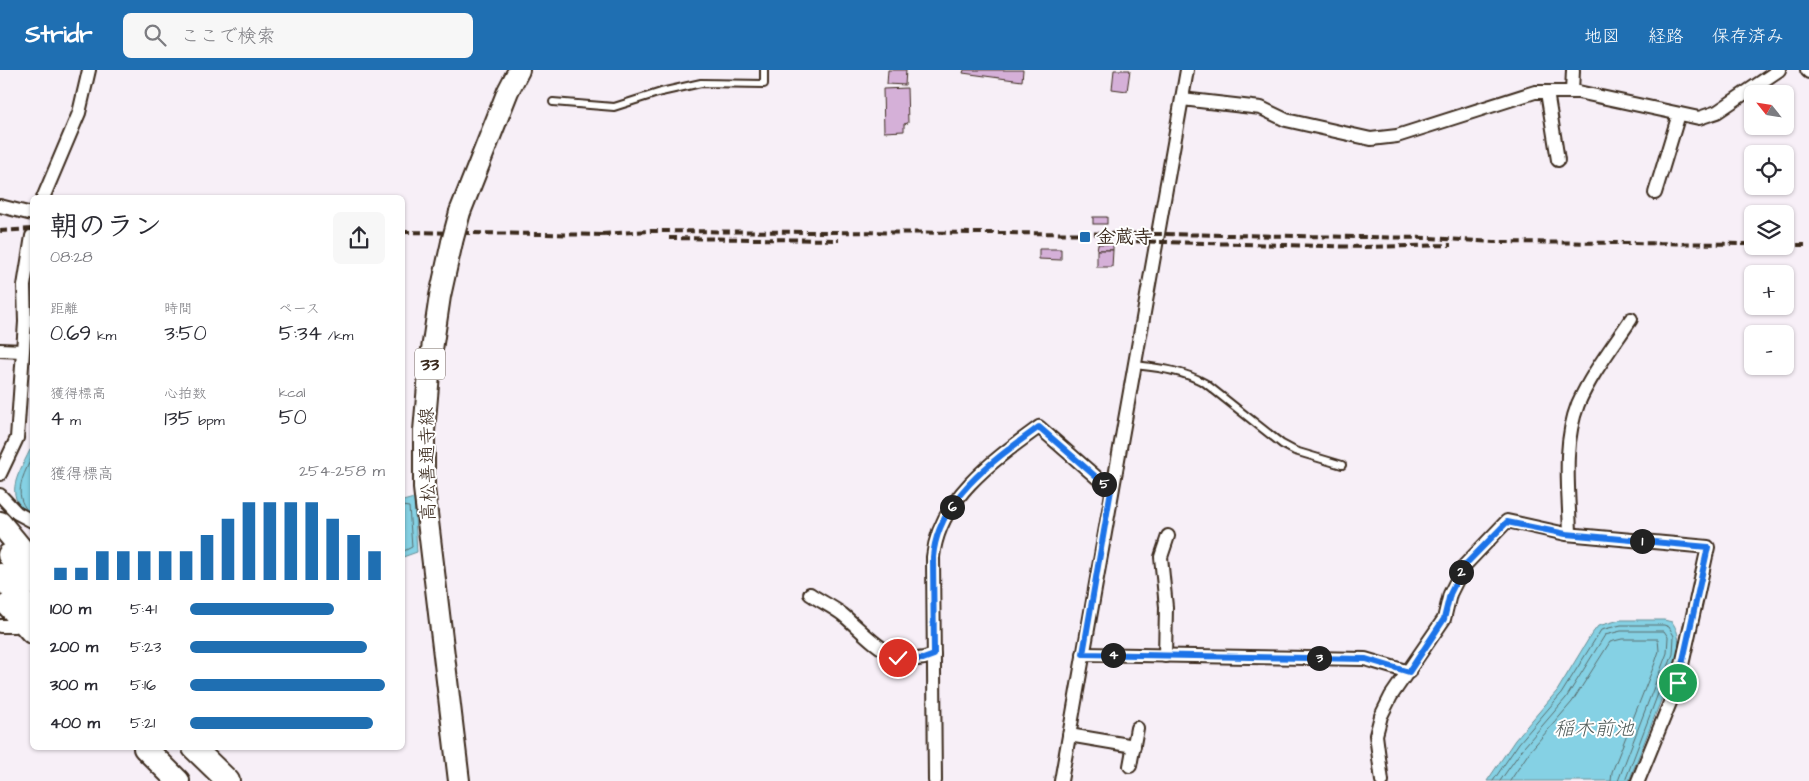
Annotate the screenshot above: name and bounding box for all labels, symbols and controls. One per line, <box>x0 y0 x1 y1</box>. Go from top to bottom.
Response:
search box <box>123 13 473 58</box>
text: Stridr <box>25 18 93 52</box>
icon: search <box>141 21 169 49</box>
text: ここで検索 <box>181 23 276 50</box>
text: 地図 <box>1584 24 1620 49</box>
text: 経路 <box>1648 24 1684 49</box>
text: 保存済み <box>1712 24 1784 49</box>
north arrow <box>1744 85 1794 135</box>
map controls <box>1744 85 1794 375</box>
button: locate <box>1744 145 1794 195</box>
button: layers <box>1744 205 1794 255</box>
text: 朝のラン <box>50 207 162 246</box>
button: share <box>333 212 385 264</box>
place label: 金蔵寺 <box>1096 224 1153 251</box>
marker: 金蔵寺 <box>1078 230 1092 244</box>
text: 08:28 <box>50 246 93 268</box>
button: + <box>1744 265 1794 315</box>
text: 距離 <box>50 299 78 319</box>
text: 時間 <box>164 299 192 319</box>
text: ペース <box>279 299 320 319</box>
text: 0.69 <box>50 319 91 348</box>
text: 3:50 <box>164 319 207 348</box>
text: 5:34 <box>279 319 322 348</box>
button: − <box>1744 325 1794 375</box>
text: km <box>91 326 116 346</box>
text: /km <box>322 326 354 346</box>
road number: 33 <box>415 348 445 380</box>
text: kcal <box>279 383 305 403</box>
text: 獲得標高 <box>50 384 106 404</box>
text: 心拍数 <box>164 384 206 404</box>
text: 50 <box>279 403 307 432</box>
text: 4 <box>50 404 64 433</box>
text: 135 <box>164 404 193 433</box>
street label: 高松善通寺線 <box>414 407 442 521</box>
text: m <box>64 411 81 431</box>
text: bpm <box>193 411 225 431</box>
text: 254–258 m <box>299 460 385 482</box>
text: 獲得標高 <box>50 463 114 485</box>
pin: 5 <box>1092 472 1116 496</box>
text: 5 <box>1100 474 1109 494</box>
pin: 6 <box>940 494 964 520</box>
text: 6 <box>948 497 957 517</box>
pin: 1 <box>1630 528 1654 554</box>
text: 1 <box>1642 531 1643 551</box>
pin: 2 <box>1448 560 1474 584</box>
text: 2 <box>1457 562 1466 582</box>
text: 100 m <box>50 598 91 620</box>
text: 5:41 <box>130 598 157 620</box>
text: 200 m <box>50 636 98 658</box>
text: 5:23 <box>130 636 161 658</box>
pin <box>877 637 919 679</box>
pin: 4 <box>1100 642 1126 668</box>
icon: check <box>884 644 912 672</box>
text: 4 <box>1109 645 1118 665</box>
pin: 3 <box>1306 646 1332 670</box>
text: 3 <box>1316 648 1323 668</box>
pin <box>1657 662 1699 704</box>
icon: arrive <box>1664 669 1692 697</box>
text: 300 m <box>50 674 97 696</box>
text: 5:16 <box>130 674 156 696</box>
text: 400 m <box>50 712 100 734</box>
text: 5:21 <box>130 712 155 734</box>
water label: 稲木前池 <box>1554 715 1635 743</box>

